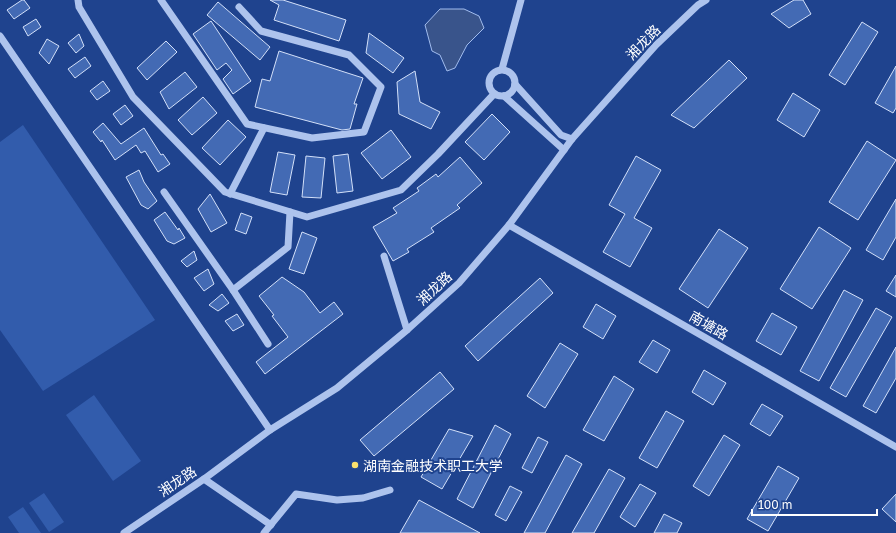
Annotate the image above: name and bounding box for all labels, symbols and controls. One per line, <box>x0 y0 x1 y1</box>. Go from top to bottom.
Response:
street label: 湘龙路 <box>622 21 664 63</box>
street label: 湘龙路 <box>413 267 455 309</box>
street label: 南塘路 <box>687 307 731 343</box>
place label: 湖南金融技术职工大学 <box>363 457 503 474</box>
marker: 湖南金融技术职工大学 <box>350 460 360 470</box>
street label: 湘龙路 <box>155 462 199 500</box>
scale bar <box>752 491 877 517</box>
text: 100 m <box>758 497 792 512</box>

